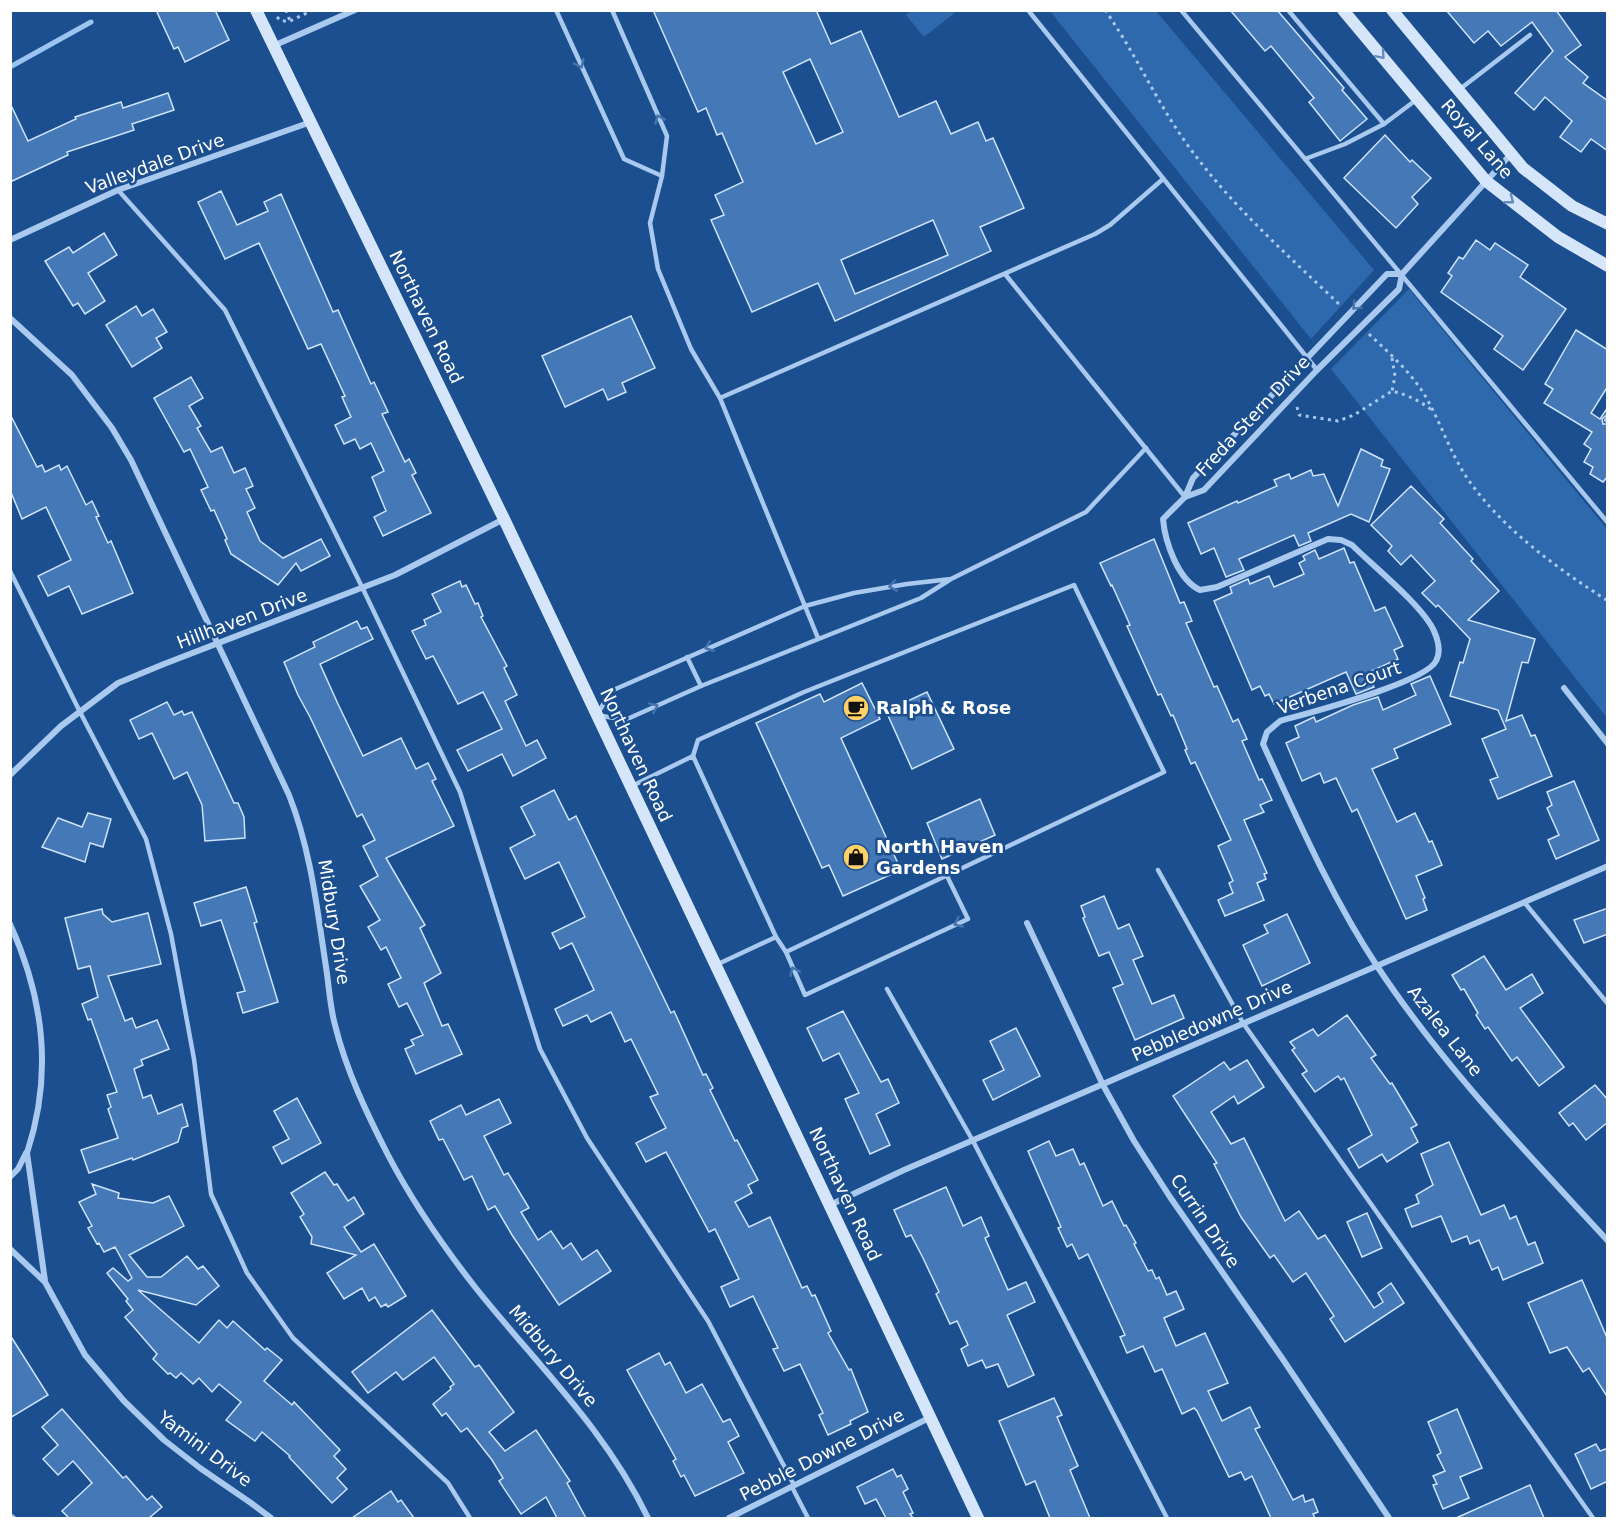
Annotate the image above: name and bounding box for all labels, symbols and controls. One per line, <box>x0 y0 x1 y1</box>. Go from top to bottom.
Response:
one-way arrow <box>1373 48 1384 59</box>
one-way arrow <box>573 57 585 68</box>
street label: Royal Lane <box>1437 95 1518 183</box>
one-way arrow <box>654 115 666 126</box>
street label: Valleydale Drive <box>83 129 227 198</box>
one-way arrow <box>1503 193 1514 204</box>
street label: Northaven Road <box>385 247 468 387</box>
one-way arrow <box>1352 299 1363 309</box>
street label: Freda Stern Drive <box>1191 351 1314 480</box>
one-way arrow <box>889 579 899 592</box>
street label: Hillhaven Drive <box>174 584 310 653</box>
one-way arrow <box>704 640 715 652</box>
street label: Verbena Court <box>1274 657 1403 719</box>
street label: Northaven Road <box>596 684 677 825</box>
cafe icon: Ralph & Rose <box>841 693 871 723</box>
place label: Ralph & Rose <box>876 697 1011 718</box>
one-way arrow <box>648 702 659 714</box>
place label: North Haven Gardens <box>876 836 1004 878</box>
shop icon: North Haven Gardens <box>841 842 871 872</box>
street label: Midbury Drive <box>314 858 355 986</box>
one-way arrow <box>953 916 964 928</box>
one-way arrow <box>790 966 802 977</box>
street label: Pebbledowne Drive <box>1128 976 1295 1065</box>
street label: Azalea Lane <box>1404 981 1487 1080</box>
street label: Northaven Road <box>805 1123 886 1264</box>
street label: Currin Drive <box>1166 1170 1244 1272</box>
street label: Midbury Drive <box>505 1300 602 1411</box>
street label: Pebble Downe Drive <box>736 1404 908 1505</box>
street label: Yamini Drive <box>153 1406 256 1491</box>

